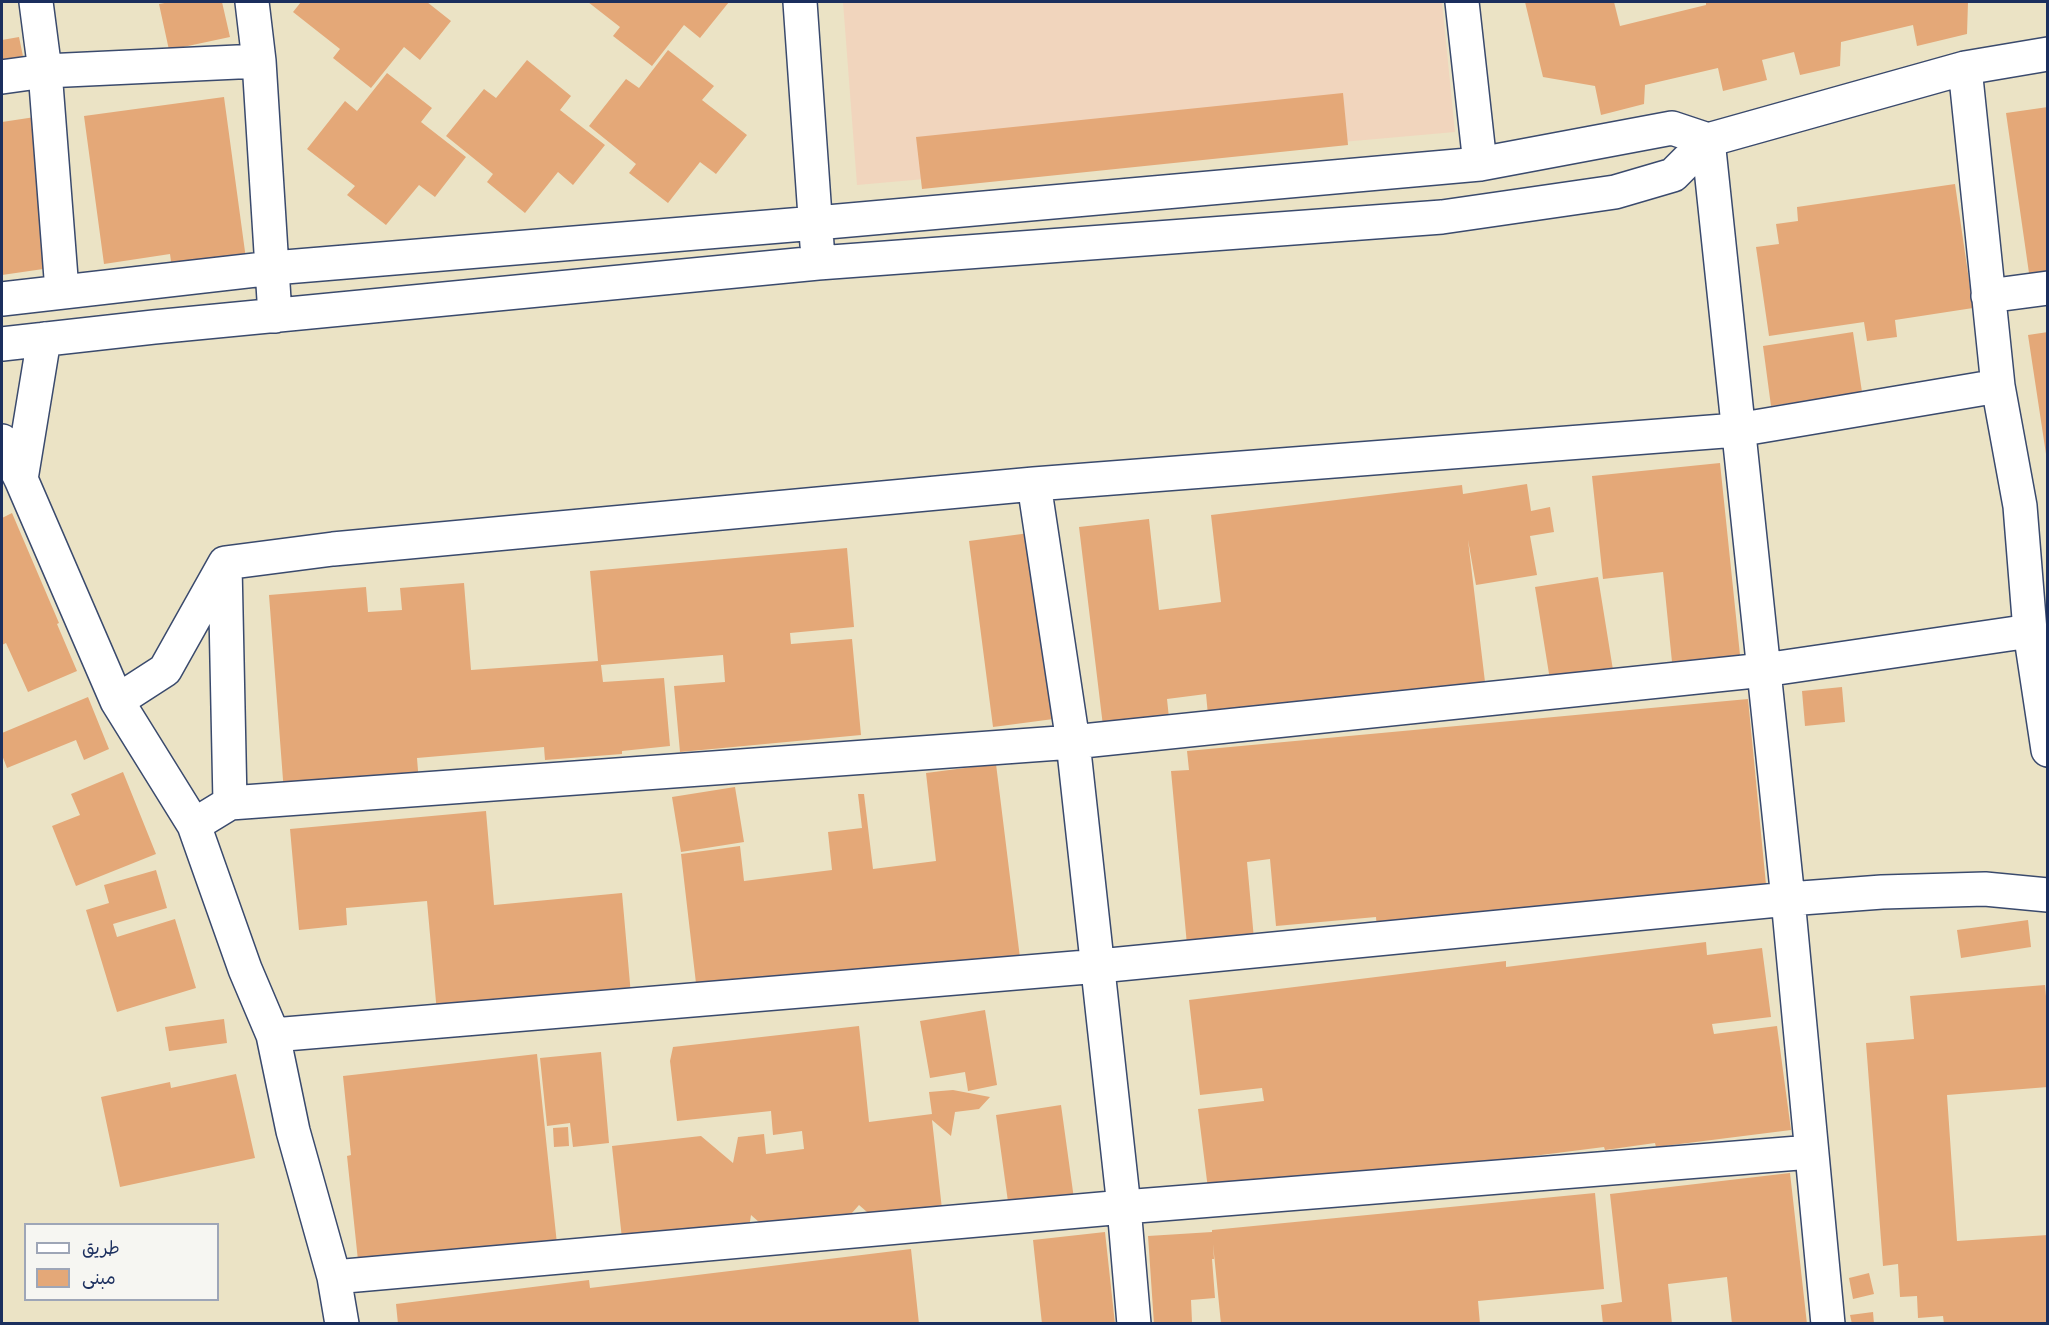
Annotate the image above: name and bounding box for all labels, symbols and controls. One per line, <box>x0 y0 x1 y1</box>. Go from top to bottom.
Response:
legend <box>24 1223 219 1301</box>
text: طريق <box>82 1232 120 1264</box>
text: مبنى <box>82 1262 116 1294</box>

